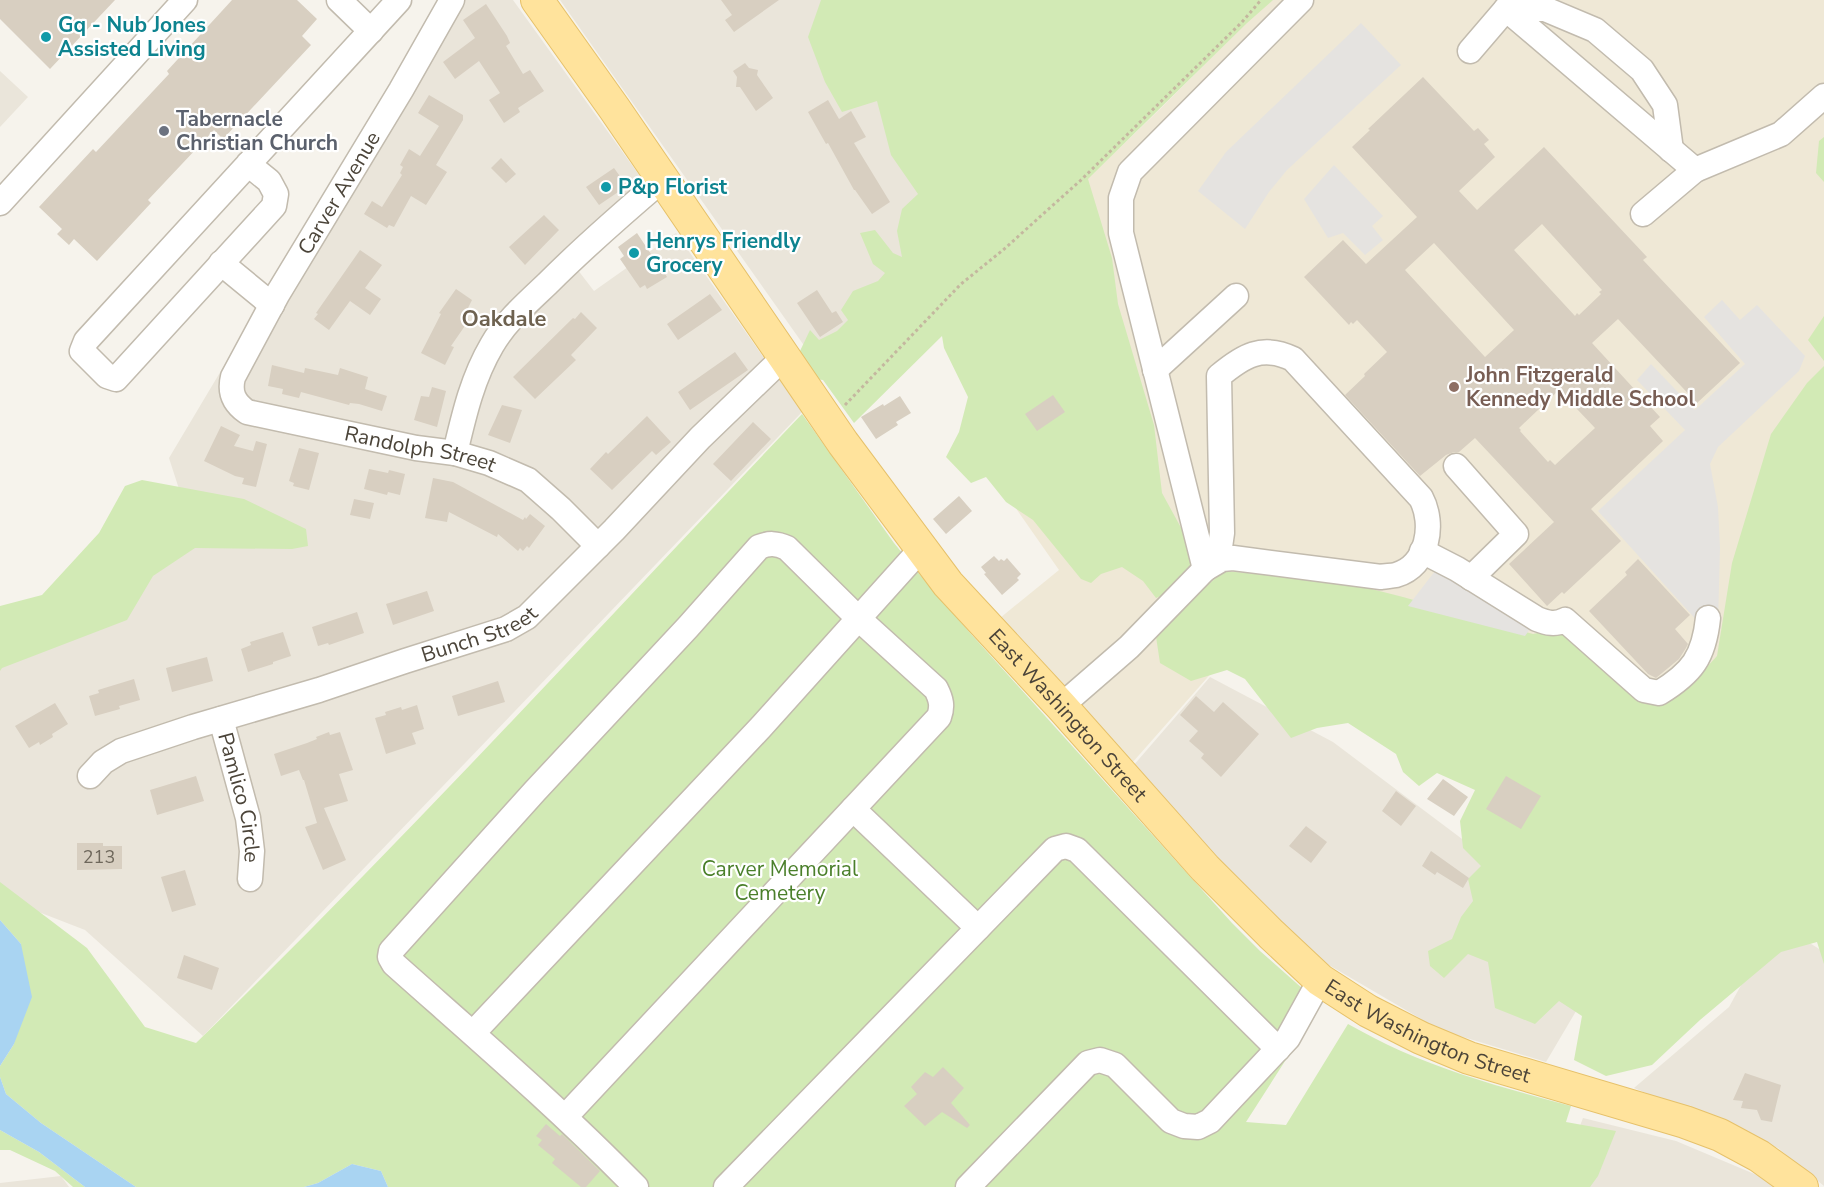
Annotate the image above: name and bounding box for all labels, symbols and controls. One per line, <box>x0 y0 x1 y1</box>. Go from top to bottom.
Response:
place label: Gq - Nub Jones Assisted Living <box>58 11 206 63</box>
marker: Gq - Nub Jones Assisted Living <box>39 30 53 44</box>
place label: Tabernacle Christian Church <box>176 105 338 157</box>
marker: Tabernacle Christian Church <box>157 124 171 138</box>
street label: Carver Avenue <box>291 126 387 260</box>
place label: P&p Florist <box>618 173 728 201</box>
marker: P&p Florist <box>599 180 613 194</box>
place label: Henrys Friendly Grocery <box>646 227 801 279</box>
marker: Henrys Friendly Grocery <box>627 246 641 260</box>
district label: Oakdale <box>462 304 547 334</box>
place label: John Fitzgerald Kennedy Middle School <box>1465 361 1695 413</box>
marker: John Fitzgerald Kennedy Middle School <box>1447 380 1461 394</box>
street label: Randolph Street <box>342 419 501 479</box>
street label: Bunch Street <box>418 600 544 669</box>
street label: East Washington Street <box>982 623 1154 808</box>
street label: Pamlico Circle <box>211 729 266 864</box>
house number: 213 <box>83 845 115 869</box>
park label: Carver Memorial Cemetery <box>702 855 859 907</box>
street label: East Washington Street <box>1319 973 1534 1090</box>

